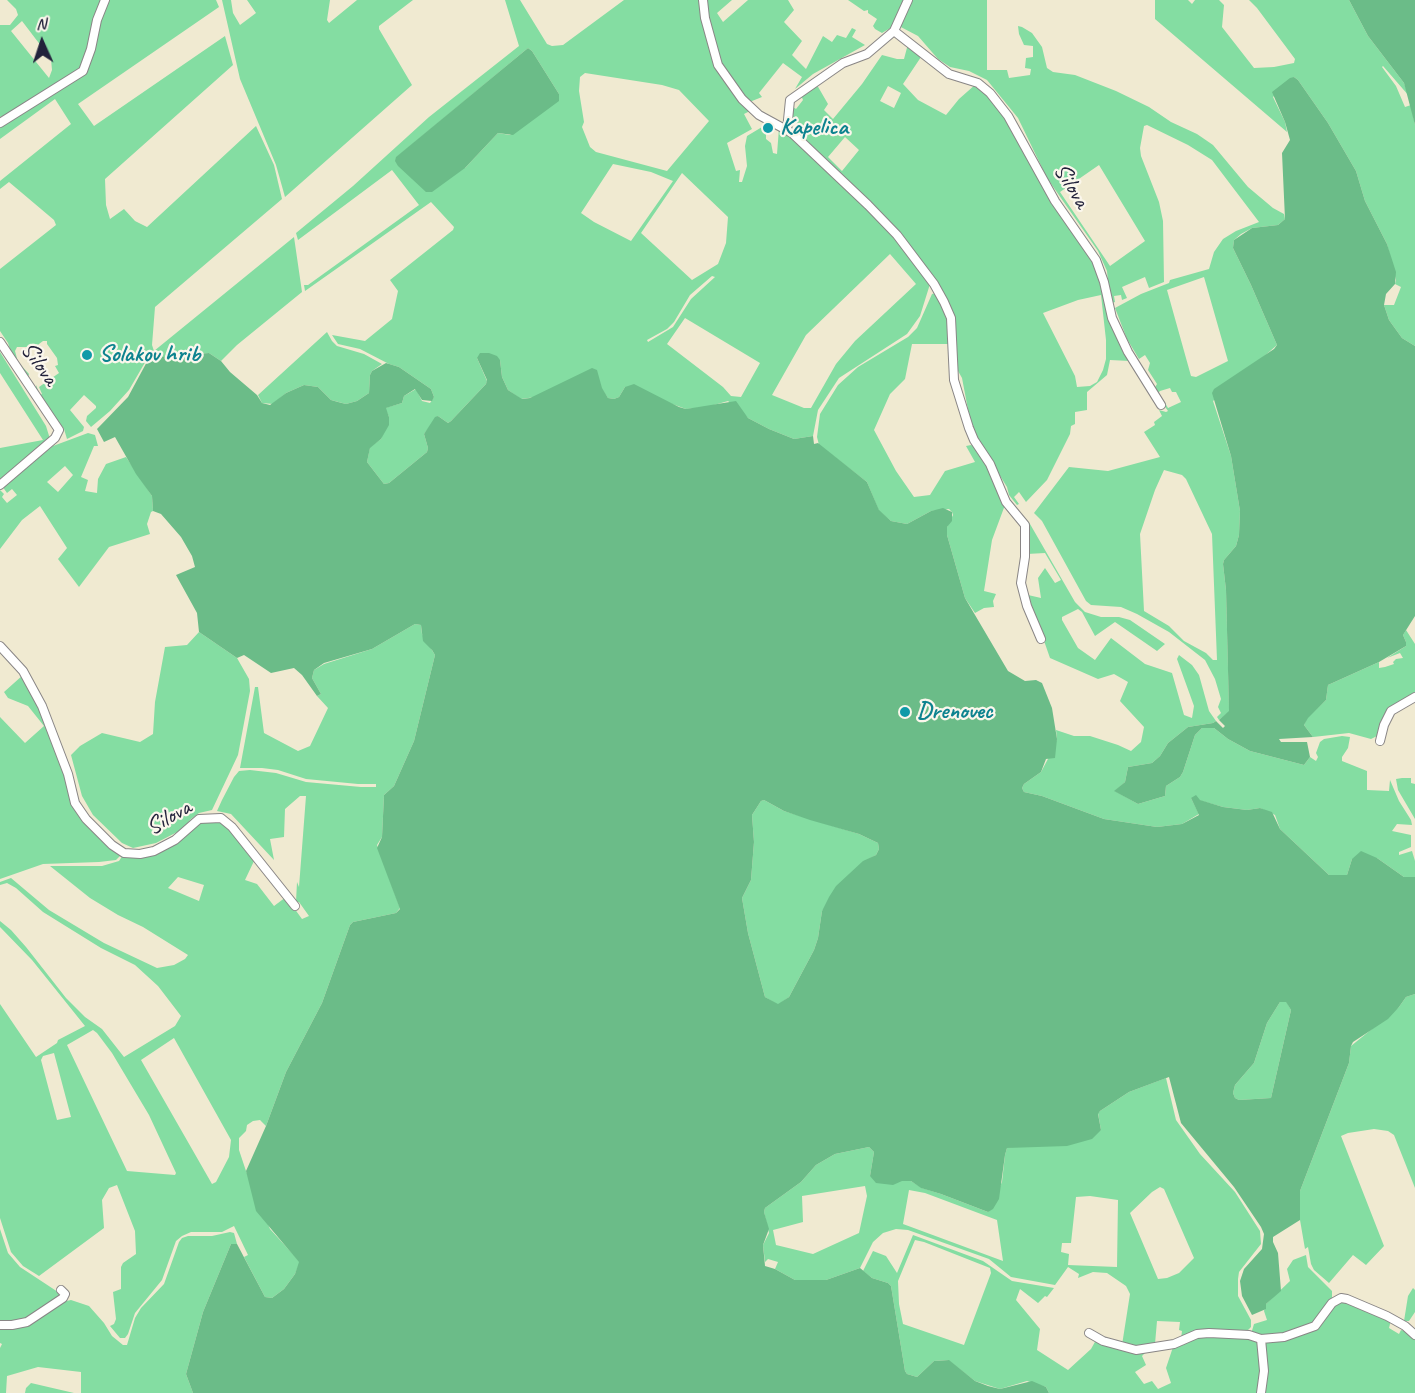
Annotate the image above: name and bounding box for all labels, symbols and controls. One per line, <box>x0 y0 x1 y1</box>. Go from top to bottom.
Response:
north arrow <box>12 12 72 72</box>
text: N <box>36 14 47 34</box>
place label: Kapelica <box>780 114 848 142</box>
marker: Kapelica <box>761 121 775 135</box>
street label: Silova <box>1047 158 1095 214</box>
street label: Silova <box>14 337 64 391</box>
place label: Solakov hrib <box>99 341 200 369</box>
marker: Solakov hrib <box>80 348 94 362</box>
place label: Drenovec <box>917 698 992 726</box>
marker: Drenovec <box>898 705 912 719</box>
street label: Silova <box>141 794 197 842</box>

